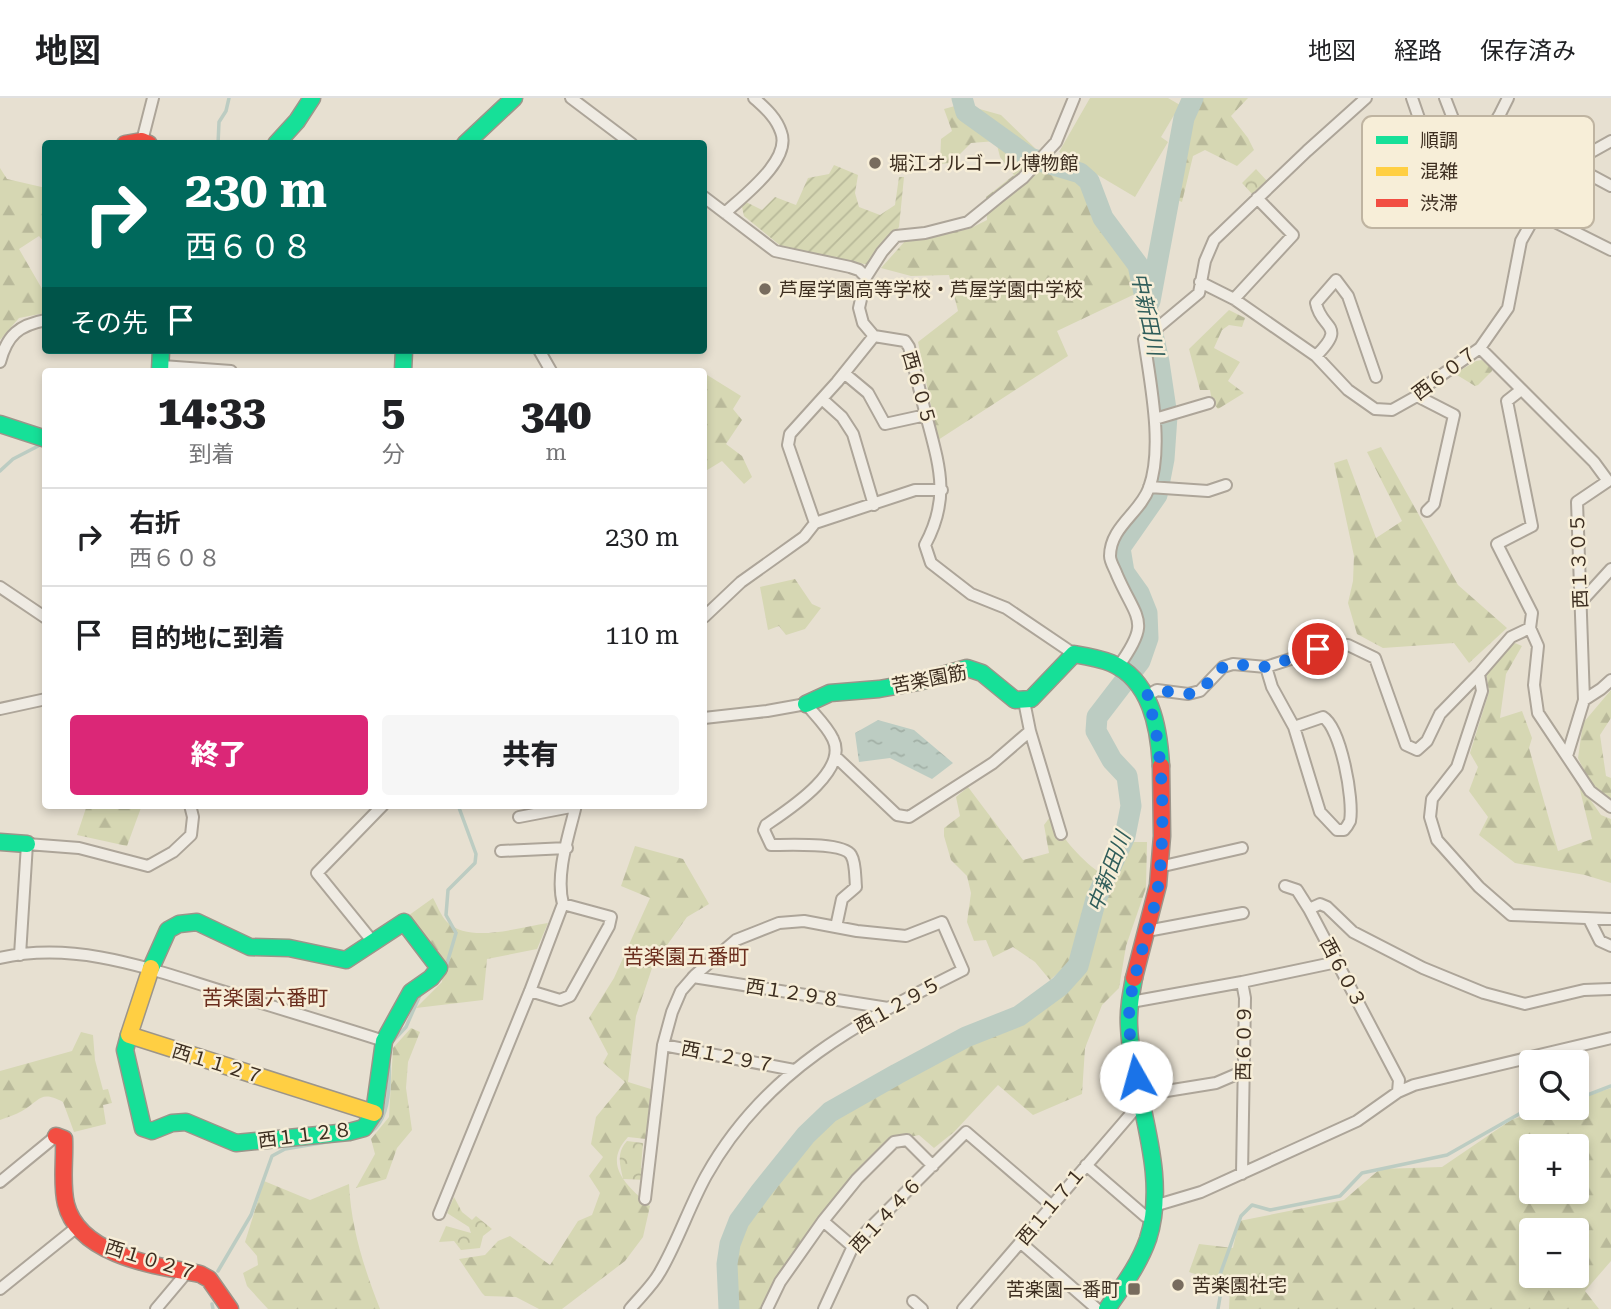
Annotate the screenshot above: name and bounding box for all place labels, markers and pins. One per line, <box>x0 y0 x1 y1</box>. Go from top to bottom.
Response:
place label: 堀江オルゴール博物館 <box>889 152 1079 175</box>
marker: 堀江オルゴール博物館 <box>867 155 883 171</box>
place label: 芦屋学園高等学校・芦屋学園中学校 <box>779 278 1083 301</box>
marker: 芦屋学園高等学校・芦屋学園中学校 <box>757 281 773 297</box>
pin <box>1288 619 1348 679</box>
place label: 苦楽園社宅 <box>1192 1274 1287 1297</box>
marker: 苦楽園社宅 <box>1170 1277 1186 1293</box>
place label: 苦楽園一番町 <box>1006 1278 1120 1301</box>
marker: 苦楽園一番町 <box>1126 1281 1142 1297</box>

